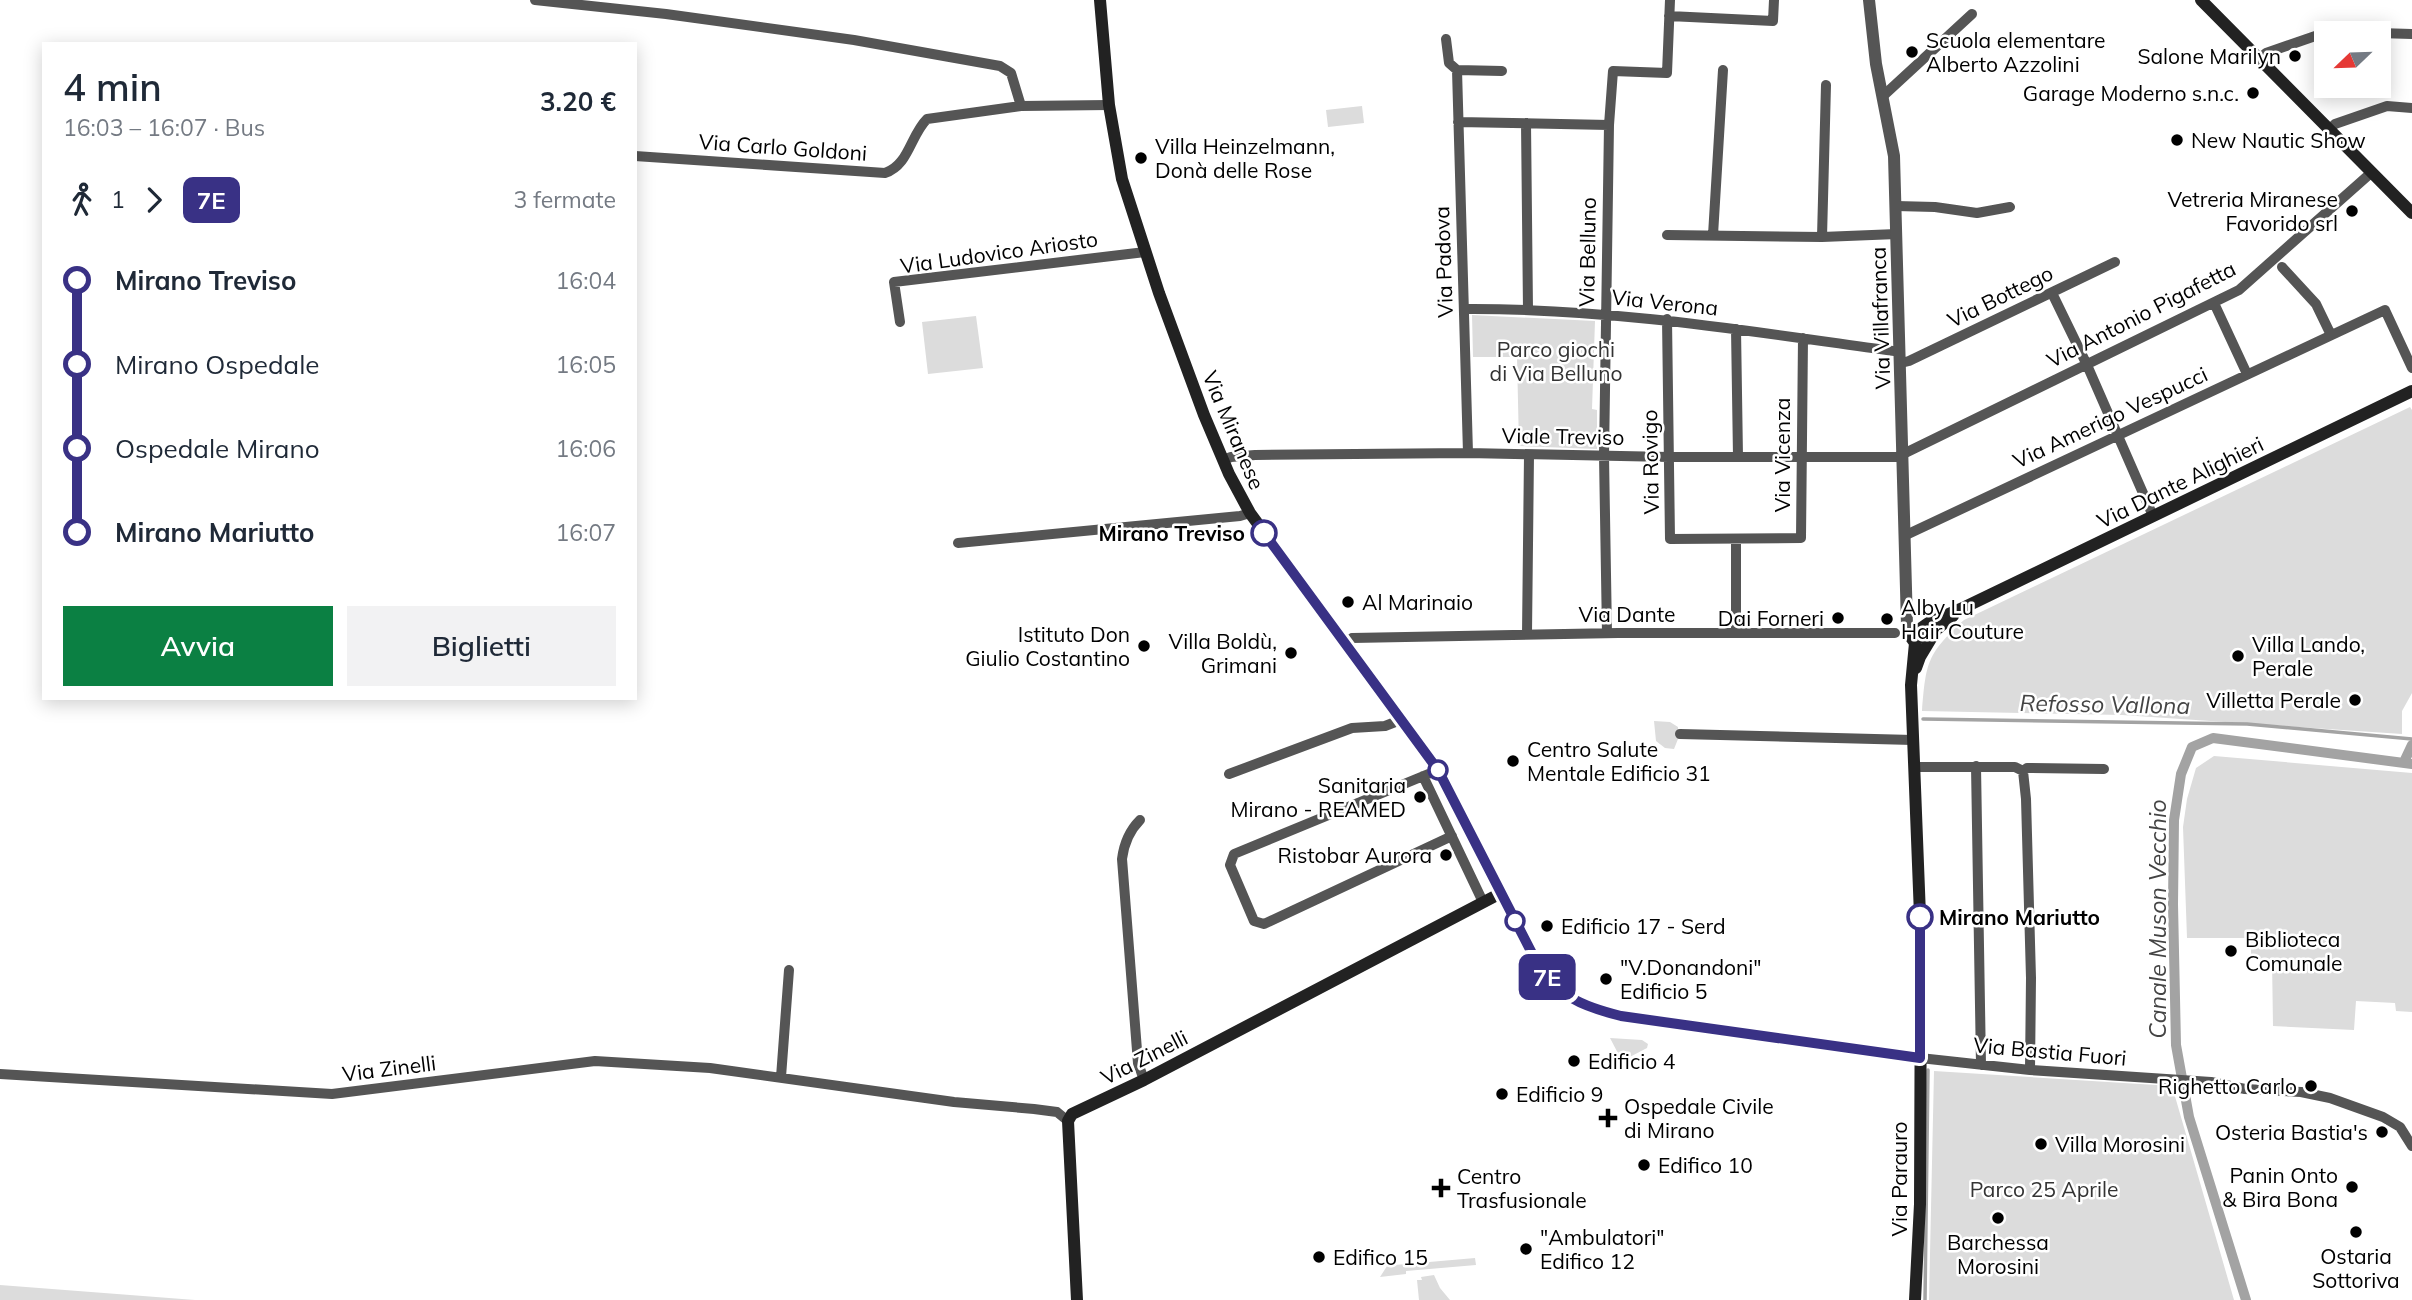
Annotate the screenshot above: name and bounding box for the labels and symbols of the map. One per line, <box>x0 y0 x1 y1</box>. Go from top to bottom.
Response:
north arrow <box>2314 21 2390 98</box>
place label: Scuola elementare Alberto Azzolini <box>1926 27 2106 77</box>
place label: Salone Marilyn <box>2137 43 2281 69</box>
marker: Scuola elementare Alberto Azzolini <box>1904 44 1920 60</box>
marker: Salone Marilyn <box>2287 48 2303 64</box>
place label: Garage Moderno s.n.c. <box>2023 80 2239 106</box>
marker: Garage Moderno s.n.c. <box>2245 85 2261 101</box>
place label: New Nautic Show <box>2191 127 2366 153</box>
street label: Via Carlo Goldoni <box>698 128 868 166</box>
marker: New Nautic Show <box>2169 132 2185 148</box>
place label: Villa Heinzelmann, Donà delle Rose <box>1155 133 1335 183</box>
marker: Villa Heinzelmann, Donà delle Rose <box>1133 150 1149 166</box>
place label: Vetreria Miranese Favorido srl <box>2167 186 2338 236</box>
street label: Via Belluno <box>1573 197 1601 307</box>
marker: Vetreria Miranese Favorido srl <box>2344 203 2360 219</box>
street label: Via Padova <box>1428 206 1458 318</box>
street label: Via Ludovico Ariosto <box>899 225 1099 279</box>
street label: Via Villafranca <box>1865 246 1895 390</box>
street label: Via Antonio Pigafetta <box>2042 255 2240 373</box>
street label: Via Bottego <box>1943 259 2057 333</box>
street label: Via Verona <box>1610 283 1720 321</box>
park label: Parco giochi di Via Belluno <box>1490 336 1622 386</box>
street label: Via Amerigo Vespucci <box>2009 361 2211 473</box>
street label: Via Miranese <box>1197 367 1271 493</box>
street label: Via Vicenza <box>1769 398 1795 512</box>
street label: Via Rovigo <box>1636 409 1664 515</box>
street label: Viale Treviso <box>1501 422 1625 450</box>
street label: Via Dante Alighieri <box>2093 430 2267 534</box>
place label: Mirano Treviso <box>1099 520 1245 546</box>
marker: Mirano Treviso <box>1251 520 1277 546</box>
place label: Al Marinaio <box>1362 589 1473 615</box>
marker: Al Marinaio <box>1340 594 1356 610</box>
place label: Alby Lu Hair Couture <box>1901 594 2024 644</box>
street label: Via Dante <box>1579 601 1676 627</box>
place label: Dai Forneri <box>1718 605 1824 631</box>
marker: Dai Forneri <box>1830 610 1846 626</box>
marker: Alby Lu Hair Couture <box>1879 611 1895 627</box>
place label: Istituto Don Giulio Costantino <box>965 621 1130 671</box>
place label: Villa Boldù, Grimani <box>1168 628 1277 678</box>
place label: Villa Lando, Perale <box>2252 631 2365 681</box>
marker: Istituto Don Giulio Costantino <box>1136 638 1152 654</box>
marker: Villa Boldù, Grimani <box>1283 645 1299 661</box>
marker: Villa Lando, Perale <box>2230 648 2246 664</box>
place label: Villetta Perale <box>2206 687 2341 713</box>
water label: Refosso Vallona <box>2019 688 2191 720</box>
marker: Villetta Perale <box>2347 692 2363 708</box>
place label: Centro Salute Mentale Edificio 31 <box>1527 736 1711 786</box>
marker: Centro Salute Mentale Edificio 31 <box>1505 753 1521 769</box>
unlabelled marker <box>1428 760 1448 780</box>
place label: Sanitaria Mirano - REAMED <box>1231 772 1406 822</box>
marker: Sanitaria Mirano - REAMED <box>1412 789 1428 805</box>
water label: Canale Muson Vecchio <box>2143 799 2172 1039</box>
place label: Ristobar Aurora <box>1277 842 1432 868</box>
marker: Ristobar Aurora <box>1438 847 1454 863</box>
marker: Mirano Mariutto <box>1907 904 1933 930</box>
place label: Mirano Mariutto <box>1939 904 2100 930</box>
unlabelled marker <box>1505 911 1525 931</box>
place label: Edificio 17 - Serd <box>1561 913 1726 939</box>
marker: Edificio 17 - Serd <box>1539 918 1555 934</box>
place label: Biblioteca Comunale <box>2245 926 2343 976</box>
marker: Biblioteca Comunale <box>2223 943 2239 959</box>
line badge: 7E <box>1516 954 1578 1000</box>
place label: "V.Donandoni" Edificio 5 <box>1620 954 1762 1004</box>
marker: "V.Donandoni" Edificio 5 <box>1598 971 1614 987</box>
street label: Via Zinelli <box>1096 1024 1192 1090</box>
street label: Via Bastia Fuori <box>1972 1031 2128 1071</box>
place label: Edificio 4 <box>1588 1048 1676 1074</box>
street label: Via Zinelli <box>341 1049 437 1087</box>
marker: Edificio 4 <box>1566 1053 1582 1069</box>
place label: Righetto Carlo <box>2158 1073 2297 1099</box>
marker: Righetto Carlo <box>2303 1078 2319 1094</box>
place label: Edificio 9 <box>1516 1081 1603 1107</box>
marker: Edificio 9 <box>1494 1086 1510 1102</box>
place label: Ospedale Civile di Mirano <box>1624 1093 1774 1143</box>
marker: Ospedale Civile di Mirano <box>1598 1108 1618 1128</box>
place label: Osteria Bastia's <box>2215 1119 2368 1145</box>
street label: Via Parauro <box>1886 1121 1912 1237</box>
marker: Osteria Bastia's <box>2374 1124 2390 1140</box>
place label: Villa Morosini <box>2055 1131 2185 1157</box>
marker: Villa Morosini <box>2033 1136 2049 1152</box>
place label: Edifico 10 <box>1658 1152 1753 1178</box>
marker: Edifico 10 <box>1636 1157 1652 1173</box>
place label: Panin Onto & Bira Bona <box>2222 1162 2338 1212</box>
place label: Centro Trasfusionale <box>1457 1163 1587 1213</box>
park label: Parco 25 Aprile <box>1970 1176 2118 1202</box>
marker: Centro Trasfusionale <box>1431 1178 1451 1198</box>
marker: Panin Onto & Bira Bona <box>2344 1179 2360 1195</box>
marker: Barchessa Morosini <box>1990 1210 2006 1226</box>
place label: "Ambulatori" Edifico 12 <box>1540 1224 1665 1274</box>
marker: Ostaria Sottoriva <box>2348 1224 2364 1240</box>
place label: Barchessa Morosini <box>1947 1229 2049 1279</box>
marker: "Ambulatori" Edifico 12 <box>1518 1241 1534 1257</box>
place label: Ostaria Sottoriva <box>2312 1243 2400 1293</box>
place label: Edifico 15 <box>1333 1244 1428 1270</box>
marker: Edifico 15 <box>1311 1249 1327 1265</box>

